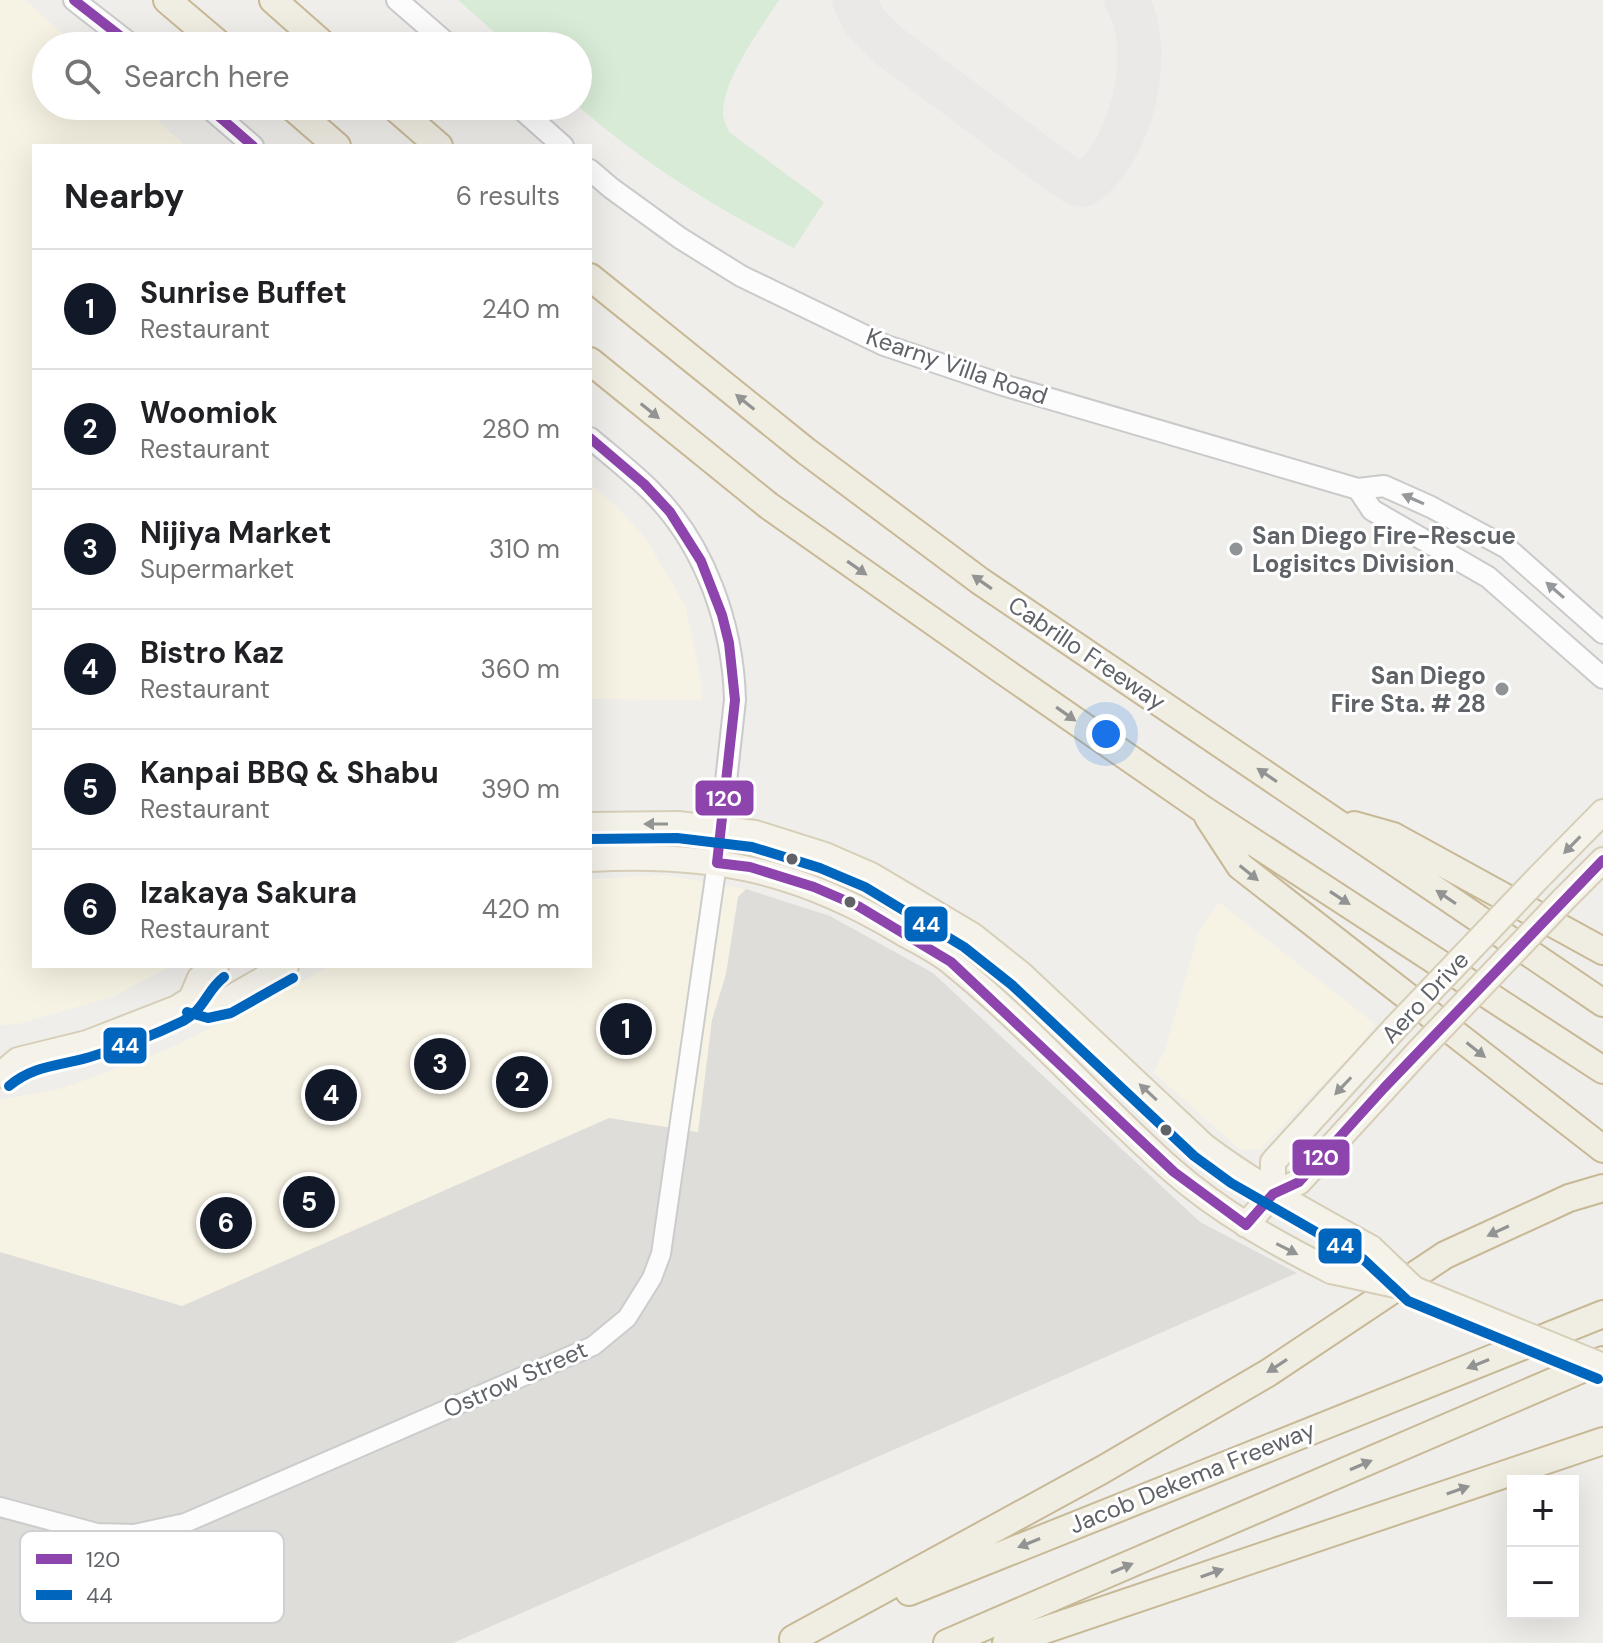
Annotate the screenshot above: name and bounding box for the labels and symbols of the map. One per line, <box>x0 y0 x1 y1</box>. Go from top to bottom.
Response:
street label: Kearny Villa Road <box>862 320 1052 412</box>
one-way arrow <box>735 394 755 411</box>
one-way arrow <box>640 402 660 418</box>
one-way arrow <box>1401 492 1425 506</box>
place label: San Diego Fire-Rescue Logisitcs Division <box>1252 520 1516 579</box>
marker: San Diego Fire-Rescue Logisitcs Division <box>1227 540 1245 558</box>
one-way arrow <box>847 560 868 575</box>
one-way arrow <box>971 575 992 590</box>
one-way arrow <box>1546 582 1565 600</box>
street label: Cabrillo Freeway <box>1002 589 1172 717</box>
place label: San Diego Fire Sta. # 28 <box>1331 660 1486 719</box>
marker: San Diego Fire Sta. # 28 <box>1493 680 1511 698</box>
one-way arrow <box>1055 706 1076 721</box>
your location <box>1086 714 1126 754</box>
one-way arrow <box>1256 768 1277 783</box>
line badge: 120 <box>694 779 755 817</box>
text: 120 <box>706 784 742 813</box>
one-way arrow <box>643 818 668 830</box>
one-way arrow <box>1563 835 1581 854</box>
unlabelled marker <box>784 851 800 867</box>
one-way arrow <box>1239 864 1259 881</box>
one-way arrow <box>1435 889 1456 904</box>
one-way arrow <box>1330 891 1351 906</box>
unlabelled marker <box>842 894 858 910</box>
line badge: 44 <box>903 905 949 943</box>
text: 44 <box>912 910 940 939</box>
street label: Aero Drive <box>1375 944 1475 1050</box>
pin: 1 <box>600 999 652 1059</box>
line badge: 44 <box>102 1026 148 1065</box>
text: 44 <box>111 1031 139 1060</box>
pin: 3 <box>414 1034 466 1094</box>
one-way arrow <box>1466 1042 1486 1058</box>
pin: 2 <box>496 1052 548 1112</box>
pin: 4 <box>305 1065 357 1125</box>
one-way arrow <box>1335 1077 1353 1096</box>
one-way arrow <box>1138 1084 1157 1102</box>
unlabelled marker <box>1158 1122 1174 1138</box>
line badge: 120 <box>1291 1138 1351 1177</box>
text: 120 <box>1303 1143 1339 1172</box>
pin: 5 <box>283 1172 335 1232</box>
pin: 6 <box>200 1193 252 1253</box>
one-way arrow <box>1487 1224 1510 1238</box>
line badge: 44 <box>1317 1227 1363 1265</box>
text: 44 <box>1326 1231 1354 1260</box>
one-way arrow <box>1276 1243 1299 1256</box>
street label: Ostrow Street <box>438 1333 592 1425</box>
one-way arrow <box>1466 1357 1490 1370</box>
one-way arrow <box>1266 1359 1288 1373</box>
street label: Jacob Dekema Freeway <box>1065 1414 1319 1540</box>
one-way arrow <box>1349 1458 1372 1471</box>
one-way arrow <box>1447 1483 1471 1495</box>
legend <box>20 1531 284 1623</box>
one-way arrow <box>1017 1537 1041 1550</box>
text: 120 <box>86 1545 120 1574</box>
one-way arrow <box>1110 1561 1134 1574</box>
one-way arrow <box>1200 1567 1224 1579</box>
text: 44 <box>86 1581 113 1610</box>

